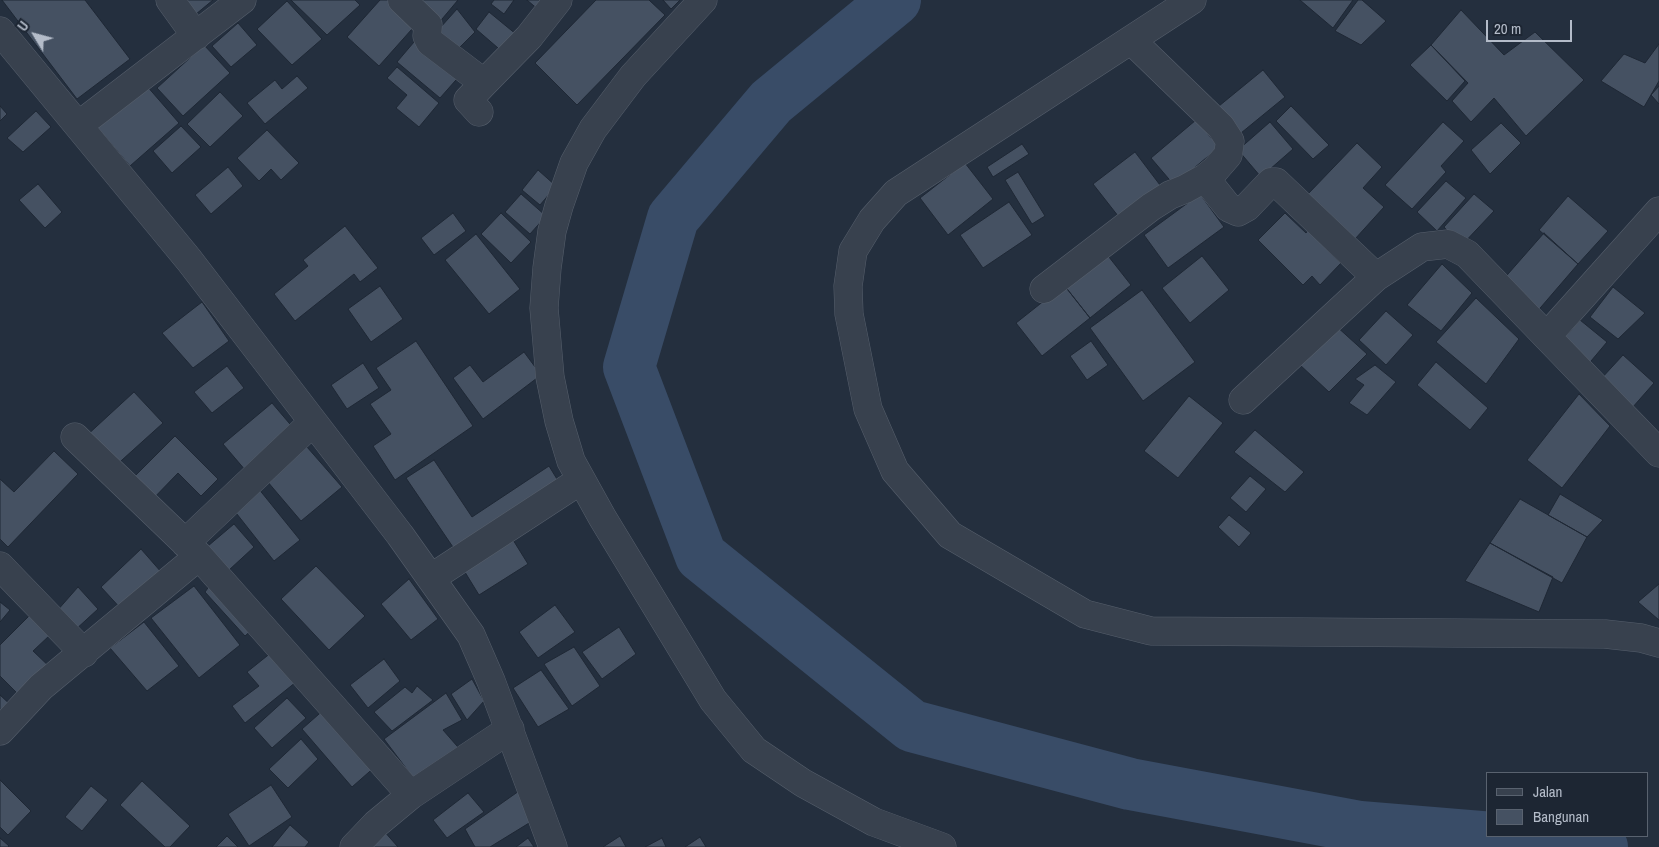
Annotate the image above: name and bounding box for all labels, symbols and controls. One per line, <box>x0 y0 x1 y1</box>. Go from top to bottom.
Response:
north arrow <box>10 10 60 60</box>
scale bar <box>1489 10 1575 42</box>
text: U <box>13 17 33 35</box>
text: 20 m <box>1494 18 1521 39</box>
legend <box>1486 772 1649 837</box>
text: Jalan <box>1533 781 1562 802</box>
text: Bangunan <box>1533 806 1589 827</box>

